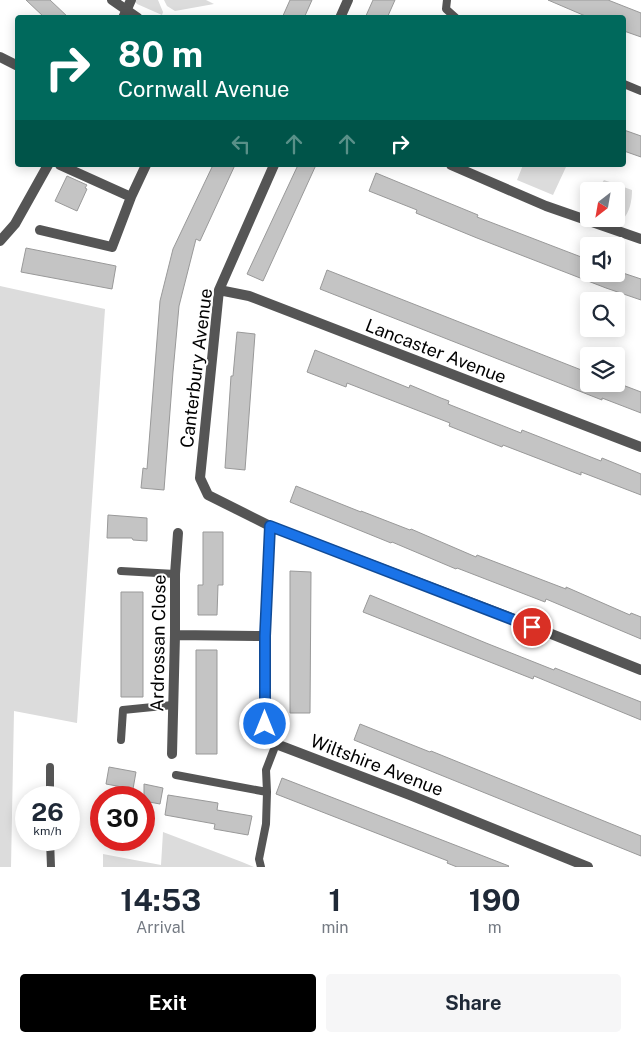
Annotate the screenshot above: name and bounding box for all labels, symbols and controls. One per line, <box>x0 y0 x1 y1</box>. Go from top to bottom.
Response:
text: 80 m <box>118 34 203 75</box>
icon: right <box>35 35 100 100</box>
text: Cornwall Avenue <box>118 76 289 102</box>
icon: left <box>227 130 255 158</box>
icon: ahead <box>280 130 308 158</box>
icon: ahead <box>333 130 361 158</box>
icon: right <box>386 130 414 158</box>
north arrow <box>580 182 625 228</box>
map controls <box>580 182 625 392</box>
button: sound <box>580 237 625 282</box>
street label: Canterbury Avenue <box>176 287 216 449</box>
button: search <box>580 292 625 337</box>
street label: Lancaster Avenue <box>363 314 509 388</box>
button: layers <box>580 347 625 392</box>
street label: Ardrossan Close <box>146 574 170 712</box>
pin <box>511 606 553 648</box>
icon: arrive <box>518 613 546 641</box>
position arrow <box>238 697 290 749</box>
street label: Wiltshire Avenue <box>308 730 446 800</box>
speed limit sign: 30 <box>90 786 155 851</box>
text: 26 <box>31 797 64 827</box>
text: km/h <box>33 824 62 838</box>
text: 14:53 <box>120 882 201 918</box>
text: 1 <box>329 882 341 918</box>
text: 190 <box>469 882 521 918</box>
text: Arrival <box>136 918 185 937</box>
text: min <box>321 918 349 937</box>
text: m <box>488 918 502 937</box>
button: Exit <box>20 974 316 1032</box>
button: Share <box>326 974 621 1032</box>

